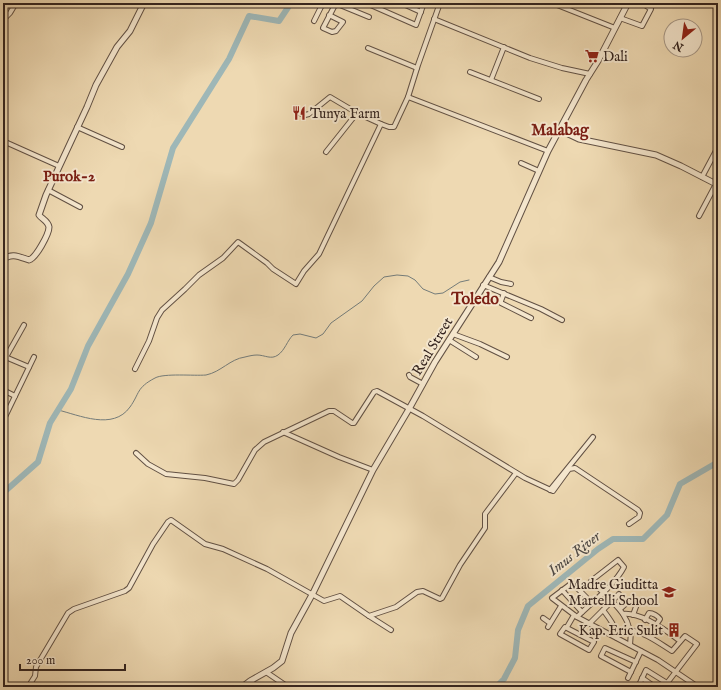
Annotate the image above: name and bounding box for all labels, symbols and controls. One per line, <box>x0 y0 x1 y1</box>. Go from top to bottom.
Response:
north arrow <box>663 18 703 58</box>
text: N <box>671 37 687 55</box>
supermarket icon: Dali <box>584 48 600 64</box>
place label: Dali <box>603 48 628 66</box>
restaurant icon: Tunya Farm <box>291 105 307 121</box>
place label: Tunya Farm <box>310 105 380 123</box>
district label: Malabag <box>531 121 590 141</box>
district label: Purok-2 <box>43 167 95 186</box>
district label: Toledo <box>450 290 499 310</box>
street label: Real Street <box>408 314 457 379</box>
water label: Imus River <box>543 526 605 580</box>
place label: Madre Giuditta Martelli School <box>568 576 659 610</box>
school or university icon: Madre Giuditta Martelli School <box>661 584 677 600</box>
place label: Kap. Eric Sulit <box>579 622 663 640</box>
building icon: Kap. Eric Sulit <box>666 622 682 638</box>
scale bar <box>20 646 125 672</box>
text: 200 m <box>26 653 55 668</box>

